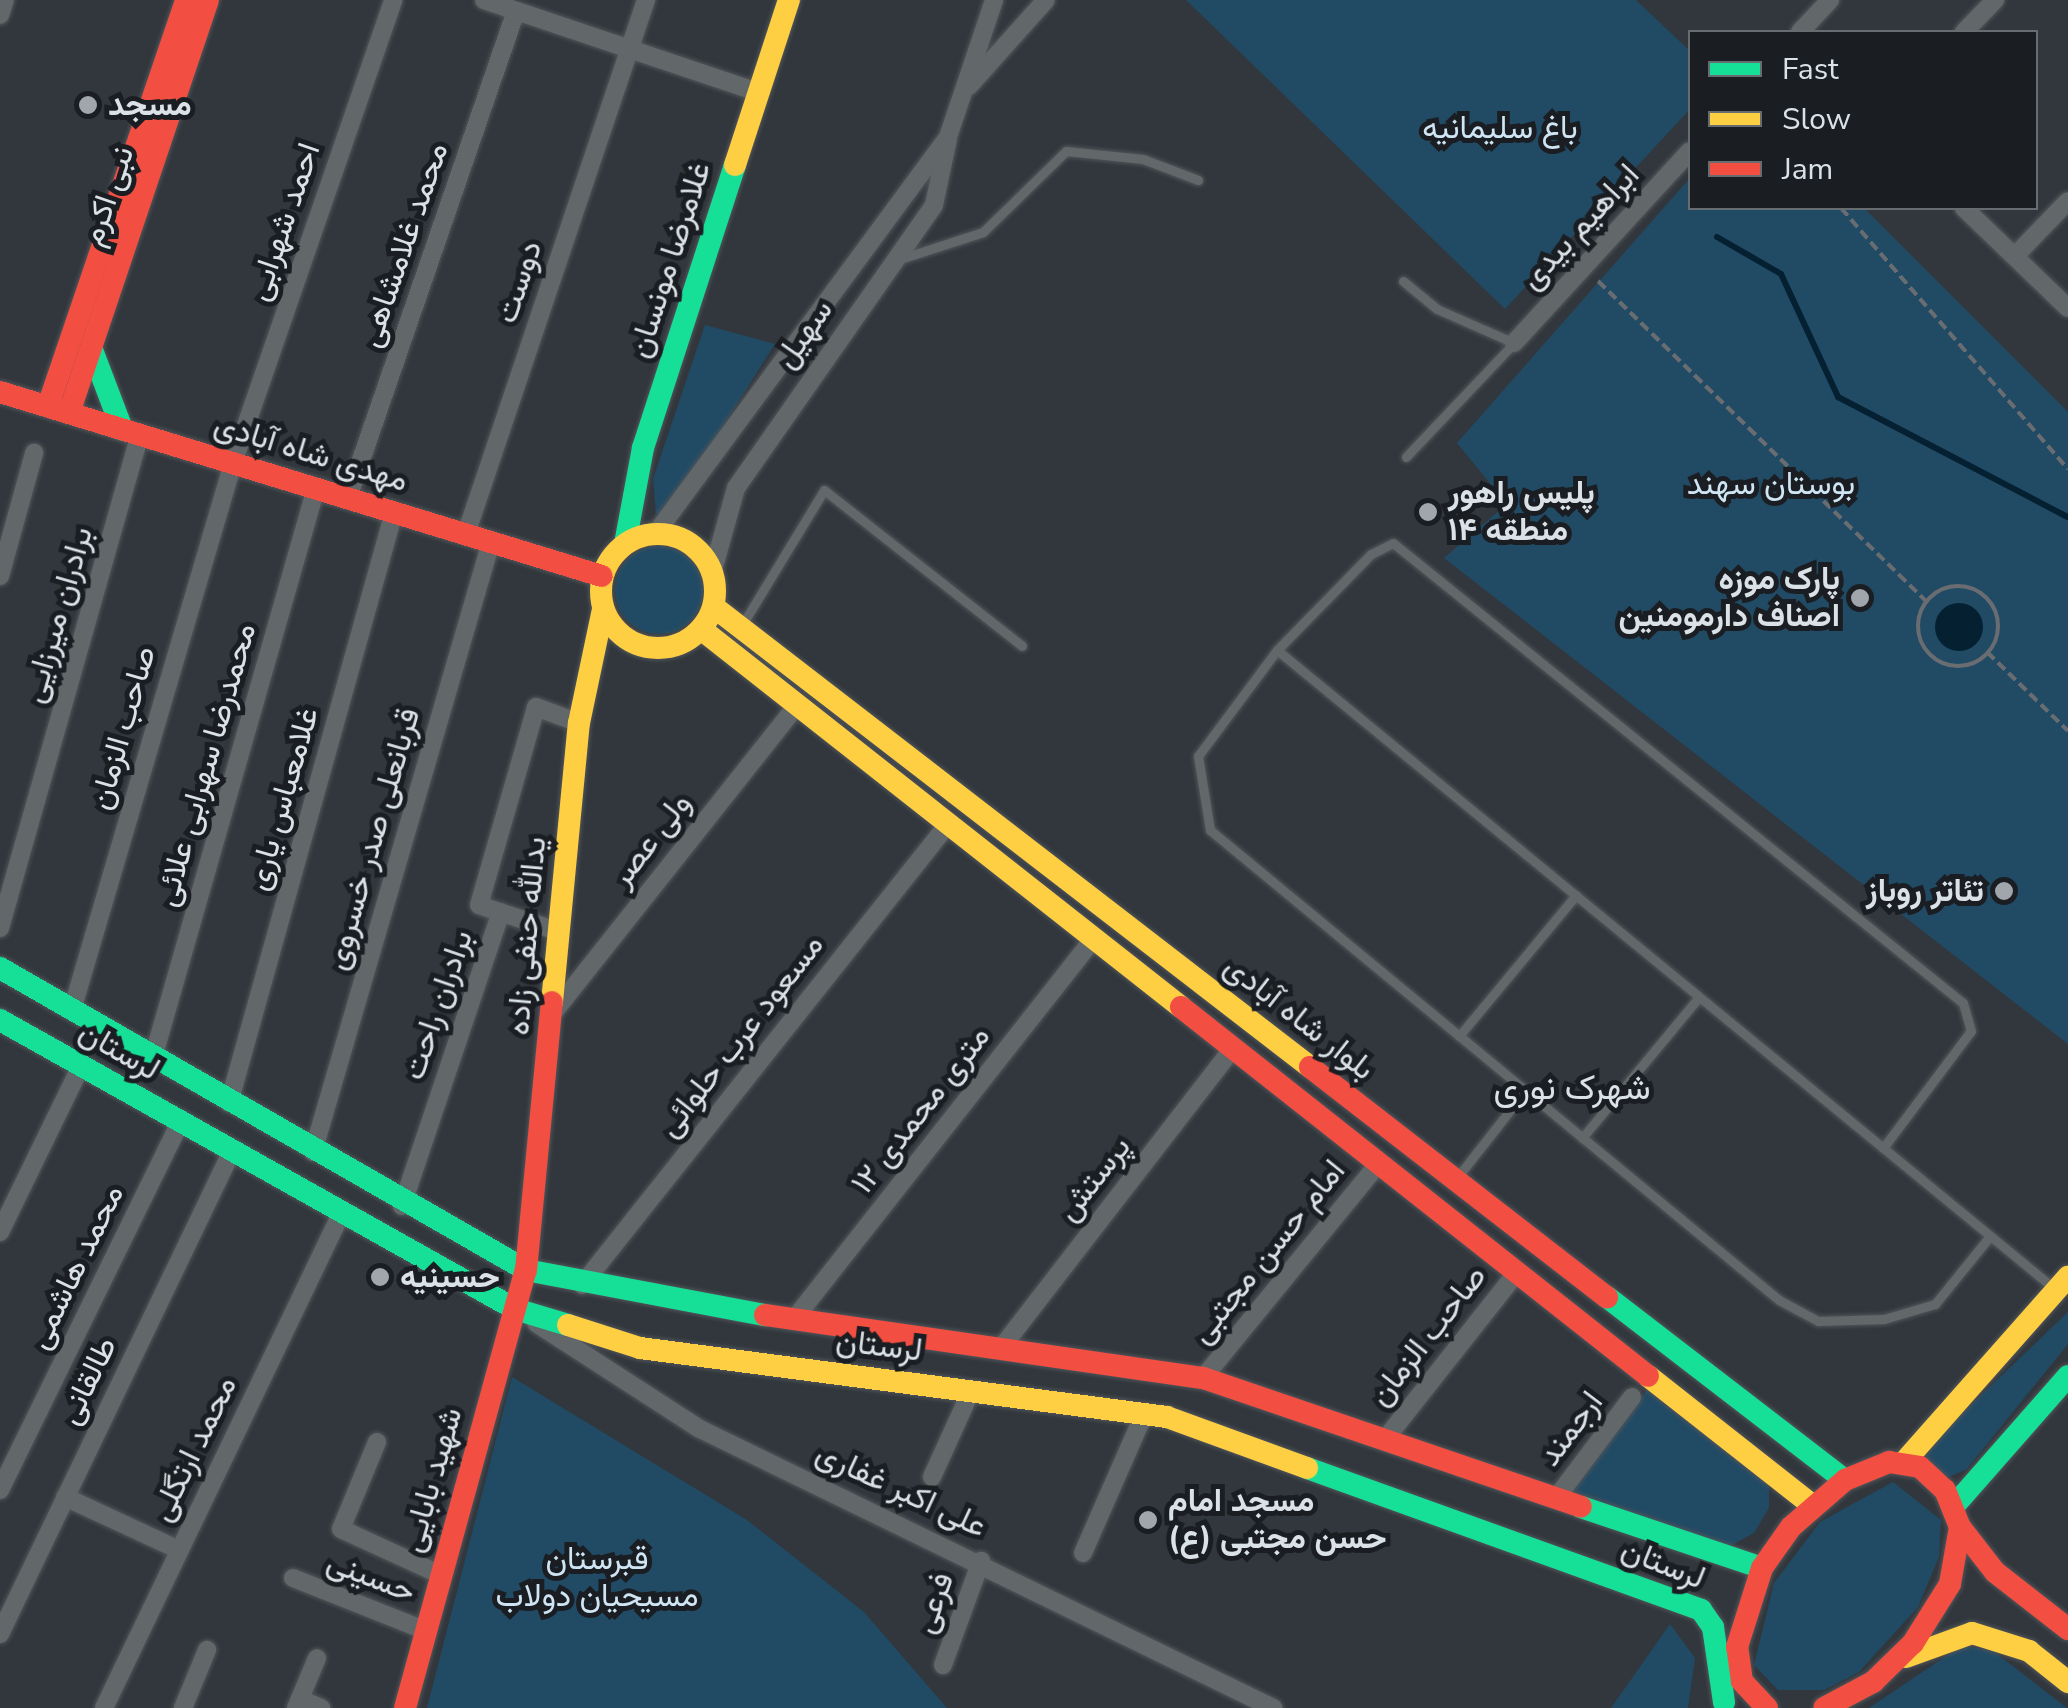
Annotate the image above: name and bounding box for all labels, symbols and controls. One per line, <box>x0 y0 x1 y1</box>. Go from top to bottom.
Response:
legend <box>1688 30 2038 210</box>
text: Fast <box>1782 49 1839 90</box>
place label: مسجد <box>108 86 192 124</box>
marker: مسجد <box>77 94 99 116</box>
text: Slow <box>1782 99 1851 140</box>
park label: باغ سلیمانیه <box>1422 109 1578 147</box>
street label: احمد شهرابی <box>239 138 329 306</box>
street label: محمد غلامشاهی <box>351 138 457 352</box>
street label: نبی اکرم <box>73 141 143 251</box>
text: Jam <box>1782 149 1833 190</box>
street label: ابراهیم بیدی <box>1512 156 1648 298</box>
street label: غلامرضا مونسان <box>620 157 720 363</box>
street label: دوست <box>487 236 551 328</box>
street label: سهیل <box>767 292 841 376</box>
street label: مهدی شاه آبادی <box>209 405 413 501</box>
park label: بوستان سهند <box>1687 465 1855 503</box>
place label: پلیس راهور منطقه ۱۴ <box>1448 475 1595 550</box>
marker: پلیس راهور منطقه ۱۴ <box>1417 501 1439 523</box>
street label: برادران میرزایی <box>15 523 101 707</box>
place label: پارک موزه اصناف دارمومنین <box>1619 561 1840 636</box>
marker: پارک موزه اصناف دارمومنین <box>1849 587 1871 609</box>
street label: محمدرضا سهرابی علائی <box>147 619 265 911</box>
street label: صاحب الزمان <box>81 642 165 814</box>
street label: غلامعباس یاری <box>239 703 327 895</box>
street label: قربانعلی صدر خسروی <box>317 704 429 974</box>
street label: ولی عصر <box>602 785 700 895</box>
street label: یدالله حنفی زاده <box>499 835 555 1037</box>
place label: تئاتر روباز <box>1866 872 1984 910</box>
marker: تئاتر روباز <box>1993 880 2015 902</box>
street label: برادران راحت <box>394 925 482 1085</box>
street label: مسعود عرب حلوائی <box>650 927 832 1145</box>
street label: بلوار شاه آبادی <box>1216 947 1382 1089</box>
street label: لرستان <box>72 1013 166 1089</box>
street label: ۱۲ متری محمدی <box>843 1018 999 1202</box>
district label: شهرک نوری <box>1493 1067 1651 1109</box>
street label: پرستش <box>1049 1129 1139 1229</box>
street label: امام حسن مجتبی <box>1182 1152 1354 1352</box>
street label: محمد هاشمی <box>20 1179 132 1355</box>
place label: حسینیه <box>400 1258 500 1296</box>
street label: صاحب الزمان <box>1361 1258 1495 1414</box>
marker: حسینیه <box>369 1266 391 1288</box>
street label: لرستان <box>834 1322 924 1370</box>
street label: طالقانی <box>50 1331 126 1431</box>
street label: محمد ارتگلی <box>142 1370 246 1528</box>
street label: ارجمند <box>1531 1384 1611 1474</box>
street label: شهید بابایی <box>393 1403 471 1557</box>
street label: علی اکبر غفاری <box>810 1434 992 1546</box>
place label: مسجد امام حسن مجتبی (ع) <box>1168 1483 1387 1558</box>
marker: مسجد امام حسن مجتبی (ع) <box>1137 1509 1159 1531</box>
street label: لرستان <box>1616 1530 1710 1598</box>
park label: قبرستان مسیحیان دولاب <box>495 1541 699 1616</box>
street label: حسینی <box>321 1543 421 1611</box>
street label: فرعی <box>905 1567 963 1639</box>

